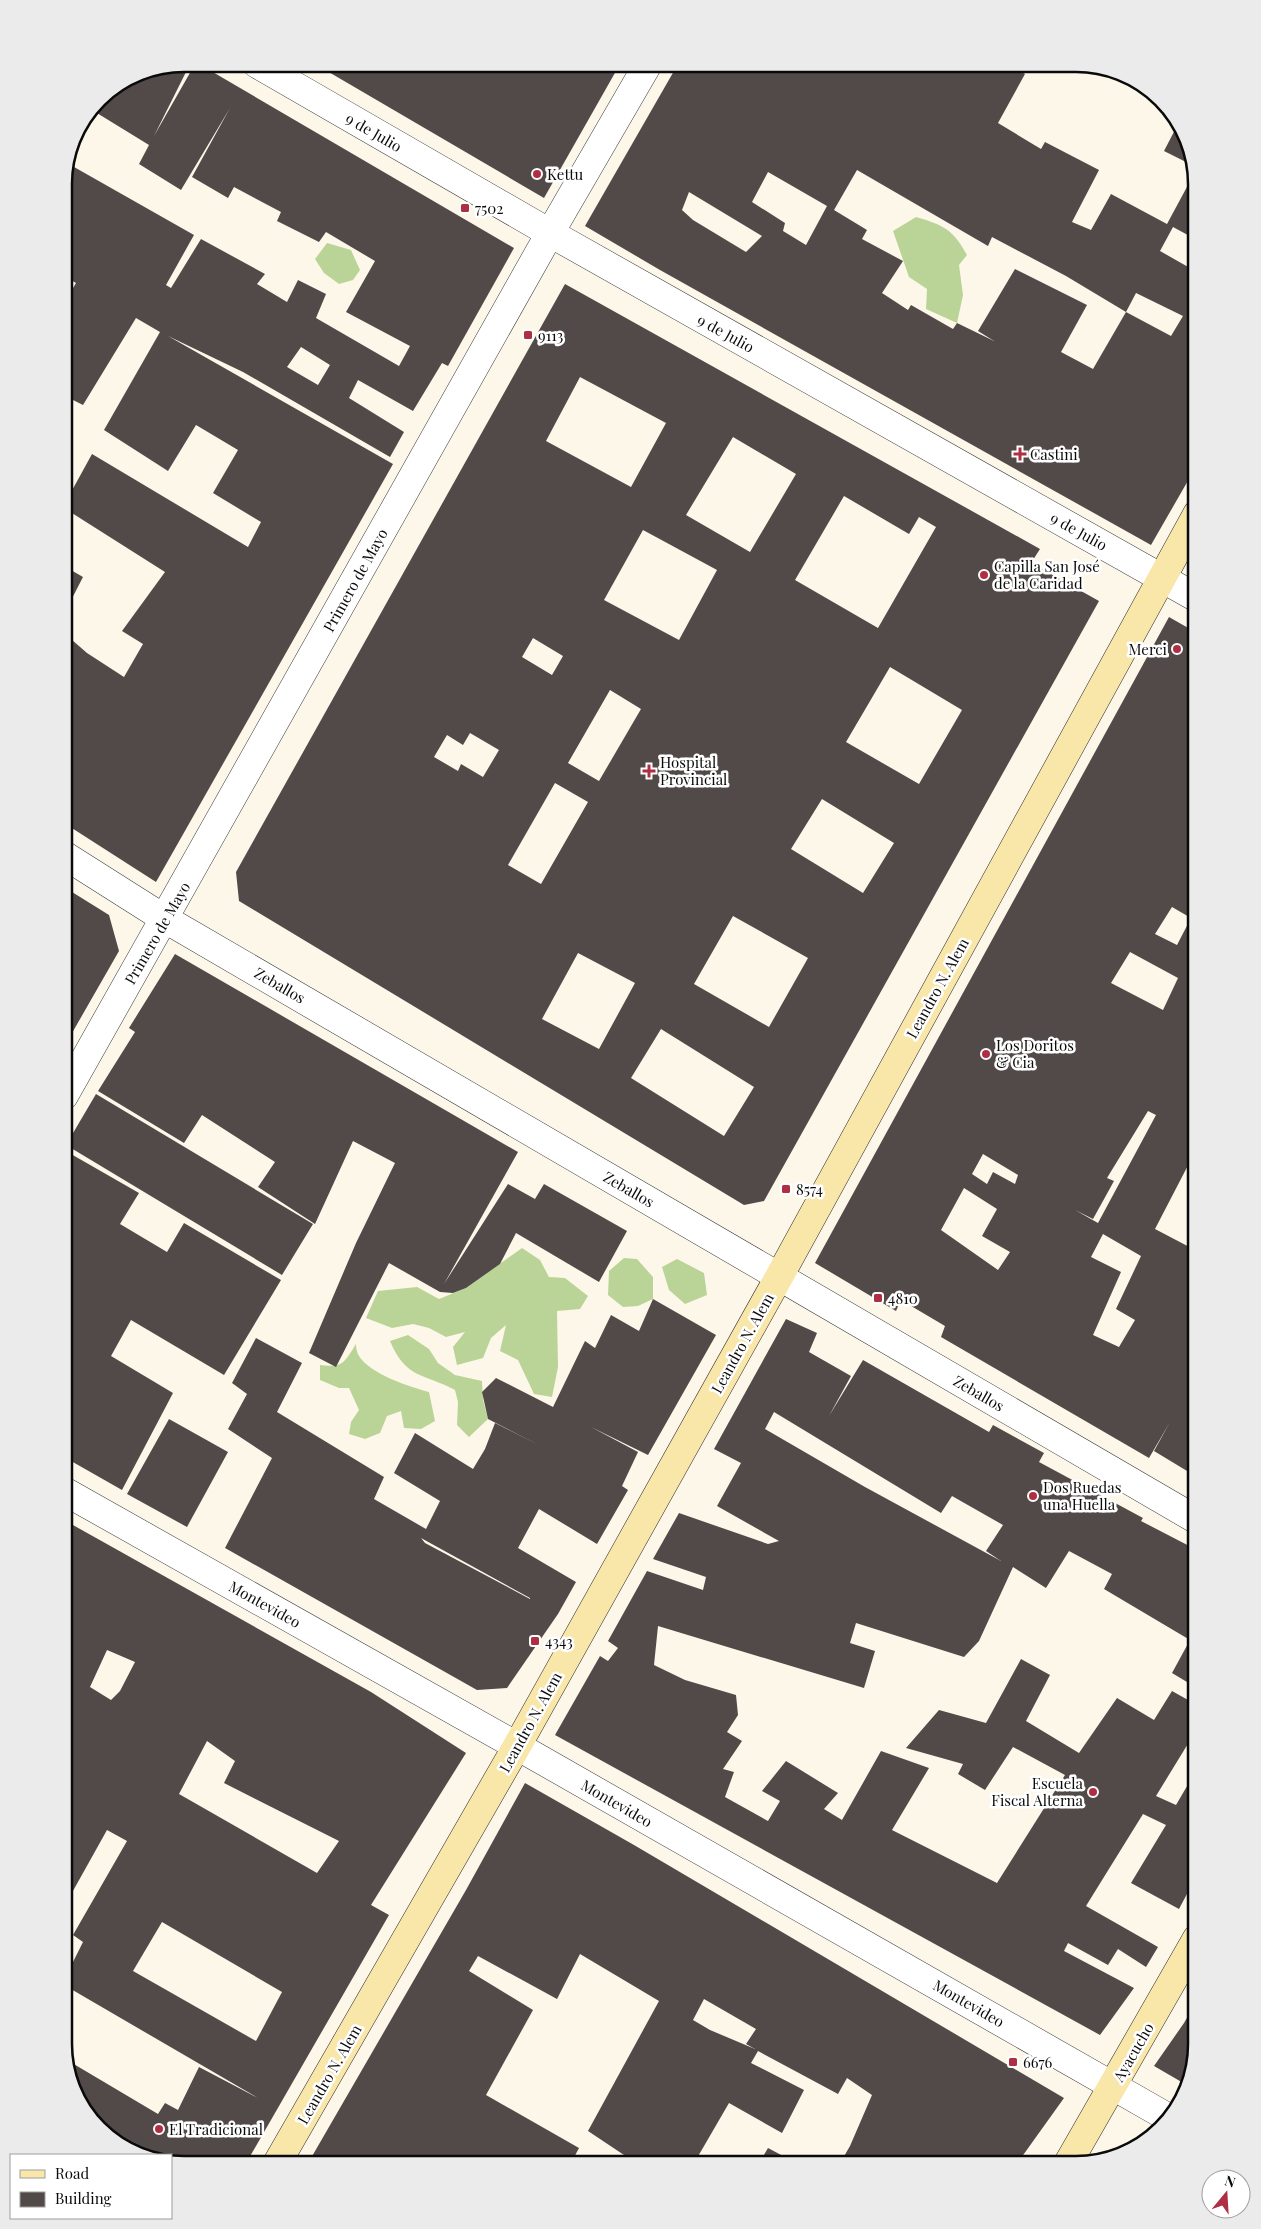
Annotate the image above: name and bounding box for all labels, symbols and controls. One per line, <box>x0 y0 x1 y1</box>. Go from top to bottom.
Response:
street label: 9 de Julio <box>342 108 406 156</box>
place label: Kettu <box>547 164 583 184</box>
marker: Kettu <box>531 168 543 180</box>
place label: 7502 <box>475 198 504 218</box>
marker: 7502 <box>459 202 471 214</box>
street label: 9 de Julio <box>694 309 758 357</box>
place label: 9113 <box>538 325 563 345</box>
marker: 9113 <box>522 329 534 341</box>
place label: Castini <box>1030 444 1078 464</box>
marker: Castini <box>1014 448 1026 460</box>
street label: 9 de Julio <box>1047 507 1111 555</box>
street label: Primero de Mayo <box>318 525 392 635</box>
place label: Capilla San José de la Caridad <box>994 556 1100 593</box>
marker: Capilla San José de la Caridad <box>978 569 990 581</box>
place label: Merci <box>1129 639 1168 659</box>
marker: Merci <box>1171 643 1183 655</box>
place label: Hospital Provincial <box>660 752 727 789</box>
marker: Hospital Provincial <box>642 764 656 778</box>
street label: Primero de Mayo <box>120 878 194 988</box>
street label: Leandro N. Alem <box>901 934 973 1042</box>
street label: Zeballos <box>251 962 309 1008</box>
place label: Los Doritos & Cia <box>996 1035 1074 1072</box>
marker: Los Doritos & Cia <box>980 1048 992 1060</box>
street label: Zeballos <box>600 1166 658 1212</box>
place label: 8574 <box>796 1179 823 1199</box>
marker: 8574 <box>780 1183 792 1195</box>
place label: 4810 <box>888 1288 918 1308</box>
street label: Leandro N. Alem <box>706 1289 778 1397</box>
marker: 4810 <box>872 1292 884 1304</box>
street label: Zeballos <box>950 1370 1008 1416</box>
place label: Dos Ruedas una Huella <box>1043 1477 1121 1514</box>
marker: Dos Ruedas una Huella <box>1027 1490 1039 1502</box>
street label: Montevideo <box>226 1576 304 1632</box>
place label: 4343 <box>545 1631 573 1651</box>
marker: 4343 <box>529 1635 541 1647</box>
street label: Leandro N. Alem <box>494 1668 566 1776</box>
place label: Escuela Fiscal Alterna <box>991 1773 1084 1810</box>
street label: Montevideo <box>578 1775 656 1831</box>
marker: Escuela Fiscal Alterna <box>1087 1786 1099 1798</box>
street label: Montevideo <box>930 1975 1008 2031</box>
street label: Ayacucho <box>1108 2019 1158 2086</box>
street label: Leandro N. Alem <box>292 2020 366 2127</box>
place label: 6676 <box>1023 2052 1053 2072</box>
marker: 6676 <box>1007 2056 1019 2068</box>
place label: El Tradicional <box>169 2119 263 2139</box>
marker: El Tradicional <box>153 2123 165 2135</box>
legend <box>10 2154 172 2219</box>
text: Road <box>55 2163 89 2183</box>
north arrow <box>1201 2169 1251 2219</box>
text: N <box>1222 2171 1238 2192</box>
text: Building <box>55 2188 112 2208</box>

